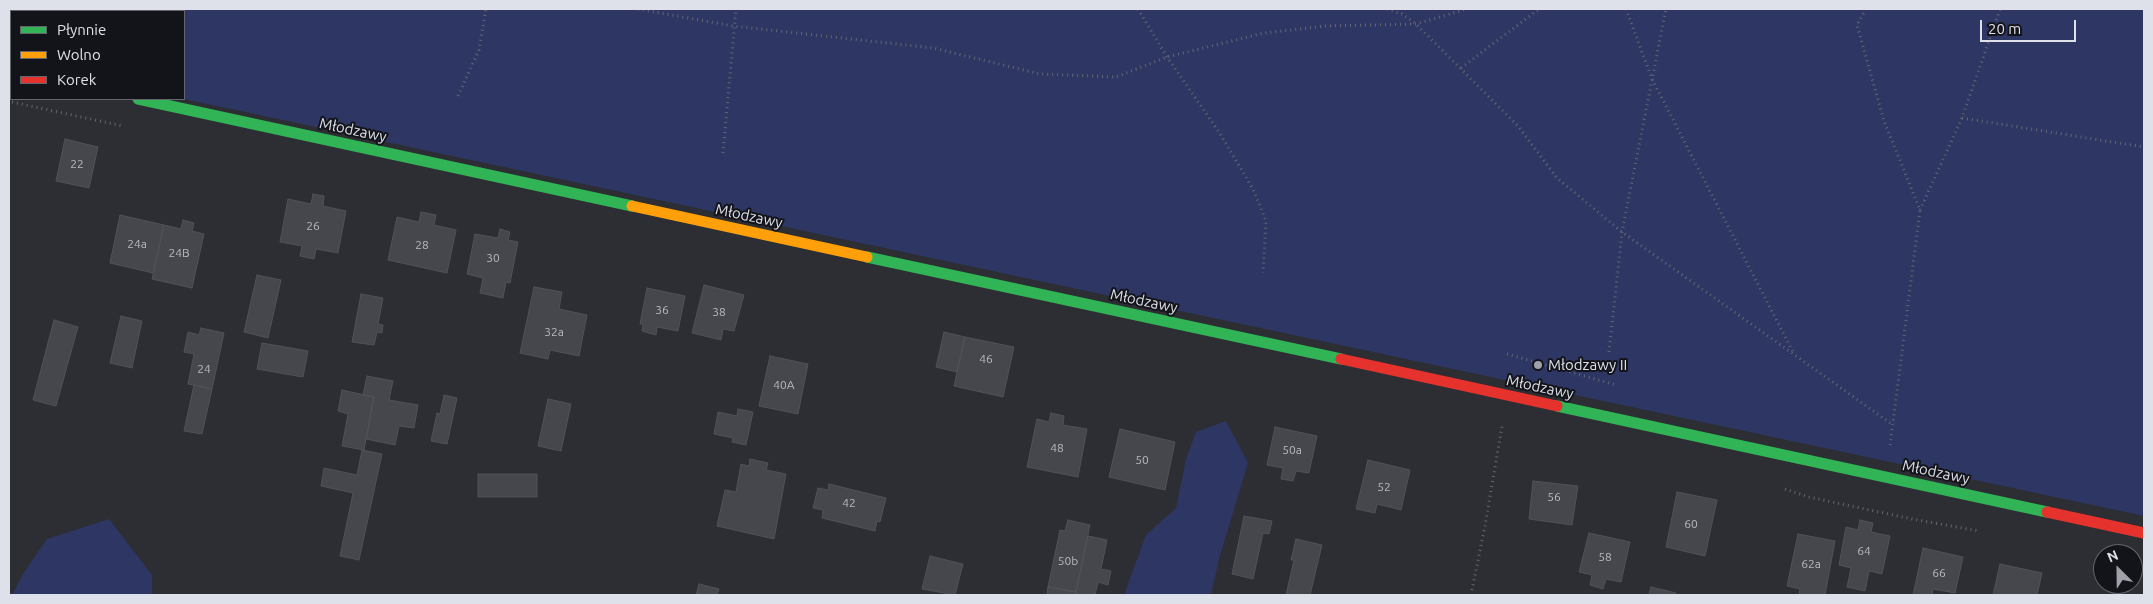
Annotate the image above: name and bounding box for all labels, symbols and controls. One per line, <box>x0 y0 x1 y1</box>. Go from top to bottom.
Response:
legend <box>10 10 185 100</box>
scale bar <box>1983 10 2079 42</box>
text: 20 m <box>1988 20 2021 37</box>
text: Płynnie <box>57 21 106 38</box>
text: Wolno <box>57 46 101 63</box>
text: Korek <box>57 71 96 88</box>
street label: Młodzawy <box>318 114 388 146</box>
house number: 22 <box>70 157 84 171</box>
street label: Młodzawy <box>714 200 784 232</box>
house number: 26 <box>306 219 320 233</box>
house number: 24a <box>127 237 147 251</box>
house number: 28 <box>415 238 429 252</box>
house number: 24B <box>168 246 190 260</box>
house number: 30 <box>486 251 500 265</box>
street label: Młodzawy <box>1109 285 1179 317</box>
house number: 36 <box>655 303 669 317</box>
house number: 38 <box>712 305 726 319</box>
house number: 32a <box>544 325 564 339</box>
house number: 46 <box>979 352 993 366</box>
place label: Młodzawy II <box>1548 356 1627 374</box>
marker: Młodzawy II <box>1532 359 1544 371</box>
house number: 24 <box>197 362 211 376</box>
street label: Młodzawy <box>1505 371 1575 403</box>
house number: 40A <box>773 378 795 392</box>
house number: 48 <box>1050 441 1064 455</box>
house number: 50a <box>1282 443 1302 457</box>
house number: 50 <box>1135 453 1149 467</box>
street label: Młodzawy <box>1901 456 1971 488</box>
house number: 52 <box>1377 480 1391 494</box>
house number: 56 <box>1547 490 1561 504</box>
house number: 42 <box>842 496 856 510</box>
house number: 60 <box>1684 517 1698 531</box>
house number: 64 <box>1857 544 1871 558</box>
north arrow <box>2093 544 2143 594</box>
text: N <box>2105 547 2120 566</box>
house number: 58 <box>1598 550 1612 564</box>
house number: 50b <box>1058 554 1078 568</box>
house number: 62a <box>1801 557 1821 571</box>
house number: 66 <box>1932 566 1946 580</box>

